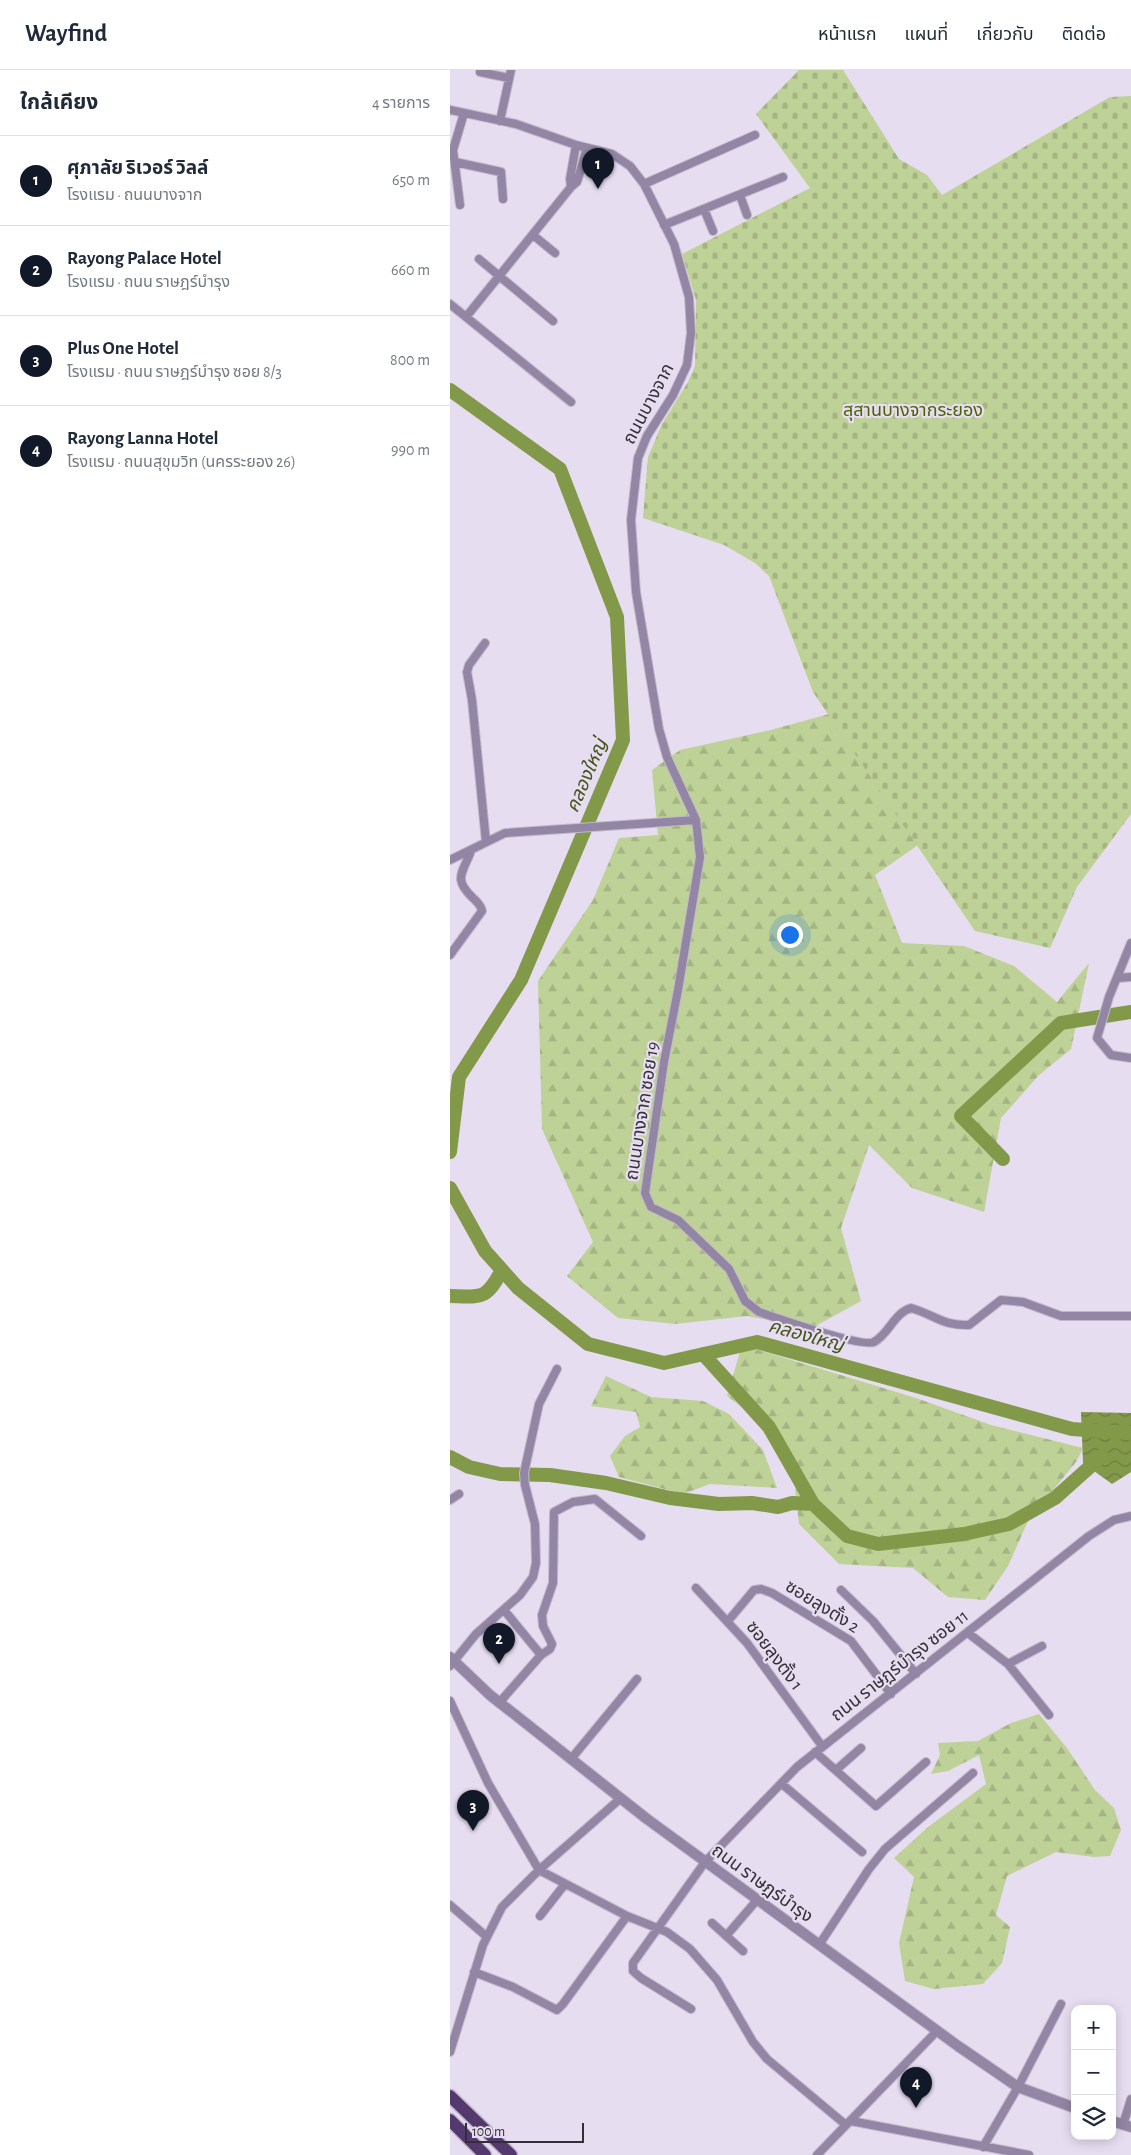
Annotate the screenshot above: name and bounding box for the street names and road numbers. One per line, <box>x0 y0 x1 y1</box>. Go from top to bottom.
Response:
street label: ถนนบางจาก <box>620 361 678 447</box>
street label: ถนนบางจาก ซอย 19 <box>623 1040 663 1182</box>
street label: ซอยลุงตั้ง 2 <box>781 1574 864 1638</box>
street label: ถนน ราษฎร์บำรุง ซอย 11 <box>828 1607 973 1726</box>
street label: ซอยลุงตั้ง 1 <box>742 1616 809 1694</box>
street label: ถนน ราษฎร์บำรุง <box>708 1842 816 1927</box>

